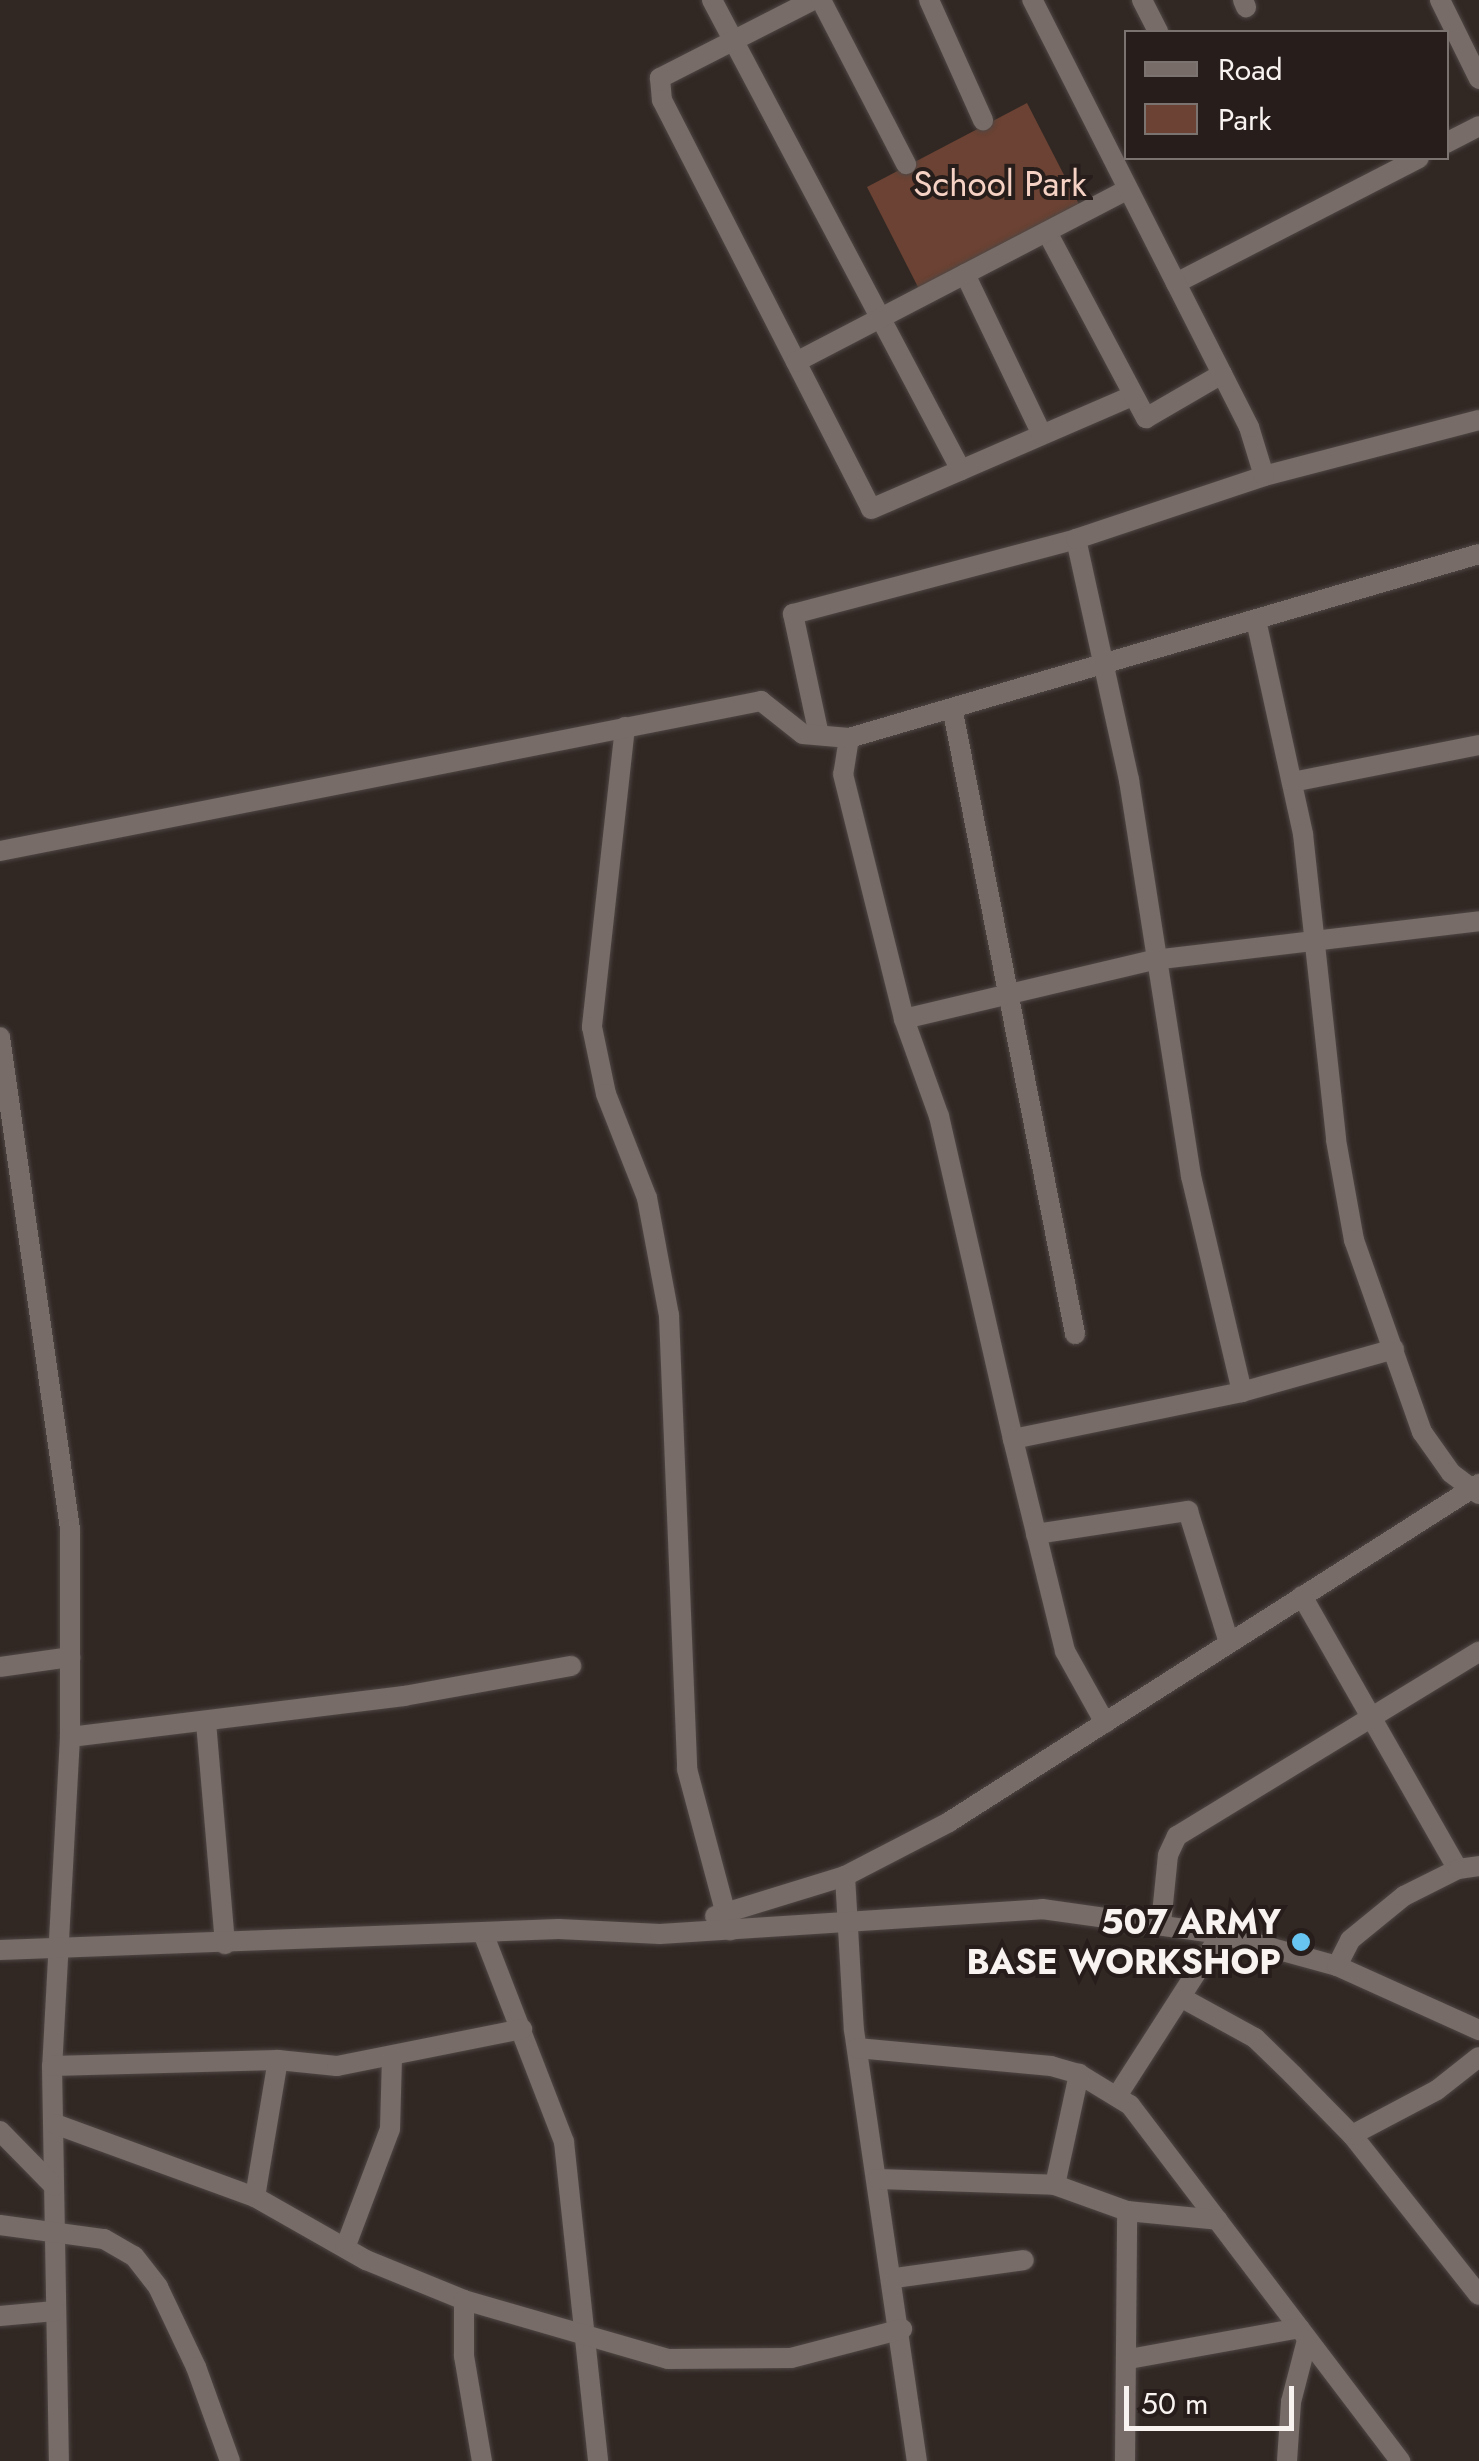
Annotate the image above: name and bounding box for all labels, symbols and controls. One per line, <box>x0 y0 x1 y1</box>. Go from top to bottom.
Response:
legend <box>1124 30 1449 160</box>
text: Road <box>1218 48 1283 91</box>
text: Park <box>1218 98 1271 141</box>
park label: School Park <box>913 163 1087 205</box>
place label: 507 ARMY BASE WORKSHOP <box>967 1901 1281 1983</box>
marker: 507 ARMY BASE WORKSHOP <box>1290 1931 1312 1953</box>
scale bar <box>1129 2366 1299 2428</box>
text: 50 m <box>1141 2382 1208 2425</box>

